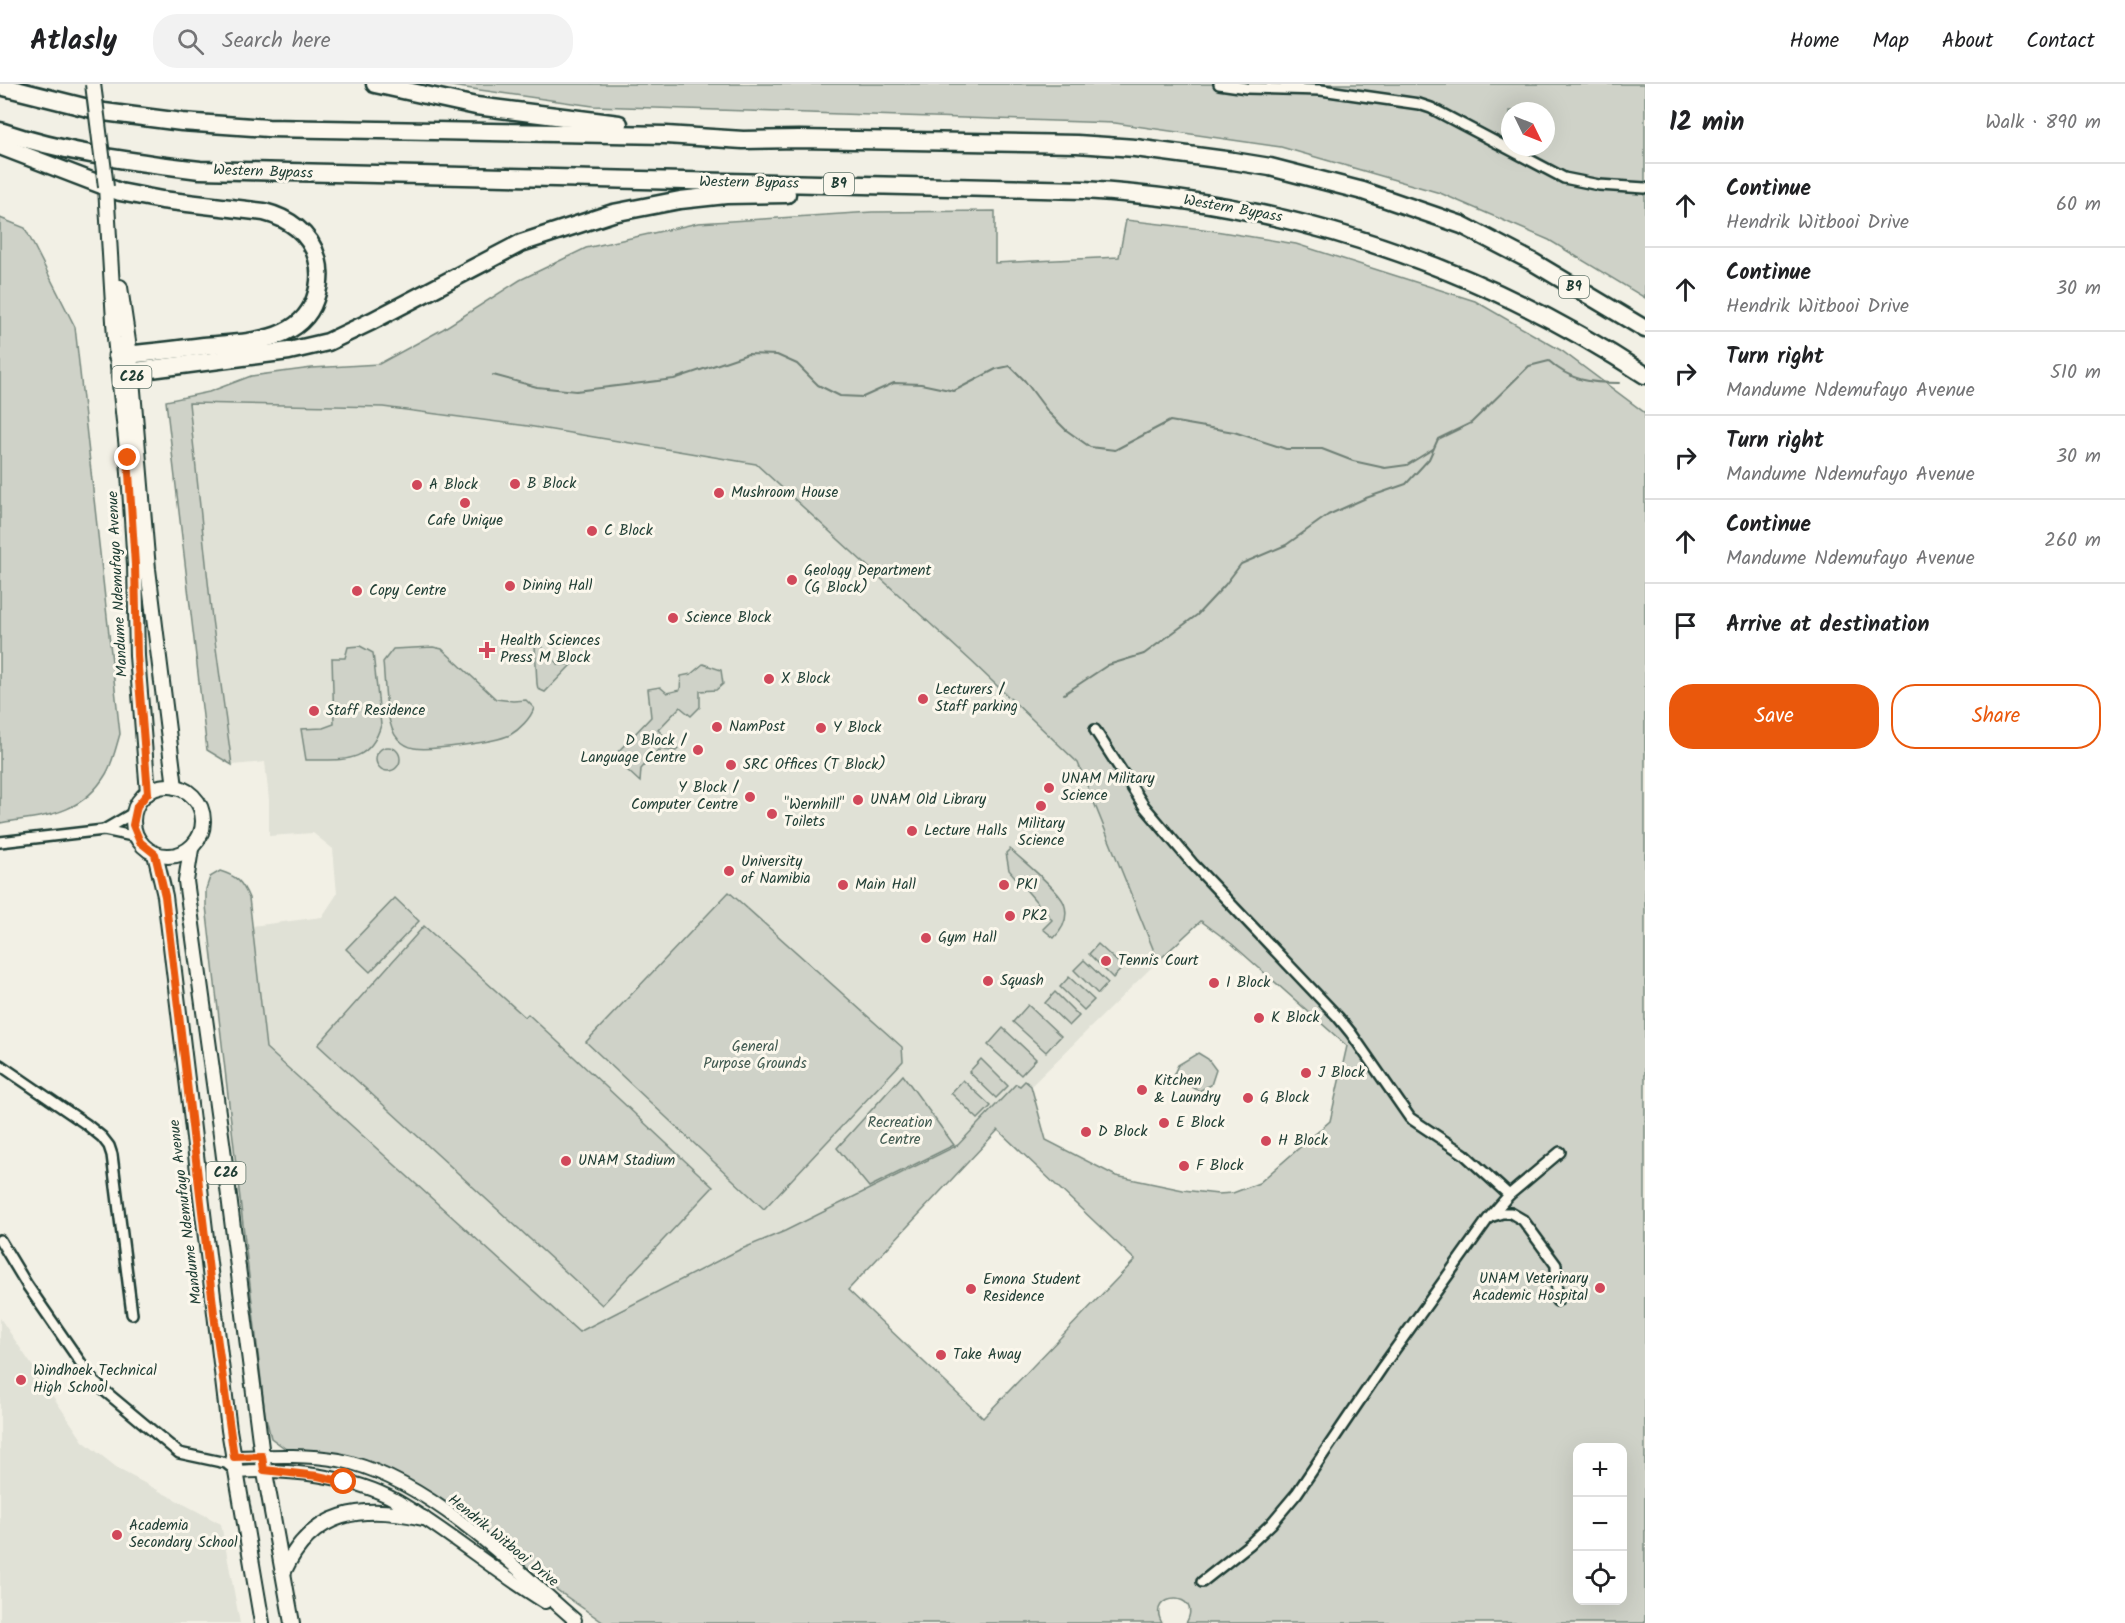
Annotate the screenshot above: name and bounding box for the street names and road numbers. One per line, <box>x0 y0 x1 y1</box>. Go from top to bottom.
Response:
street label: Western Bypass <box>213 158 314 186</box>
street label: Western Bypass <box>699 170 800 196</box>
road number: B9 <box>824 173 854 195</box>
street label: Western Bypass <box>1182 189 1285 230</box>
road number: B9 <box>1559 276 1589 298</box>
road number: C26 <box>112 366 152 388</box>
street label: Mandume Ndemufayo Avenue <box>101 490 135 678</box>
street label: Mandume Ndemufayo Avenue <box>163 1118 209 1306</box>
road number: C26 <box>206 1162 246 1184</box>
street label: Hendrik Witbooi Drive <box>442 1488 564 1594</box>

